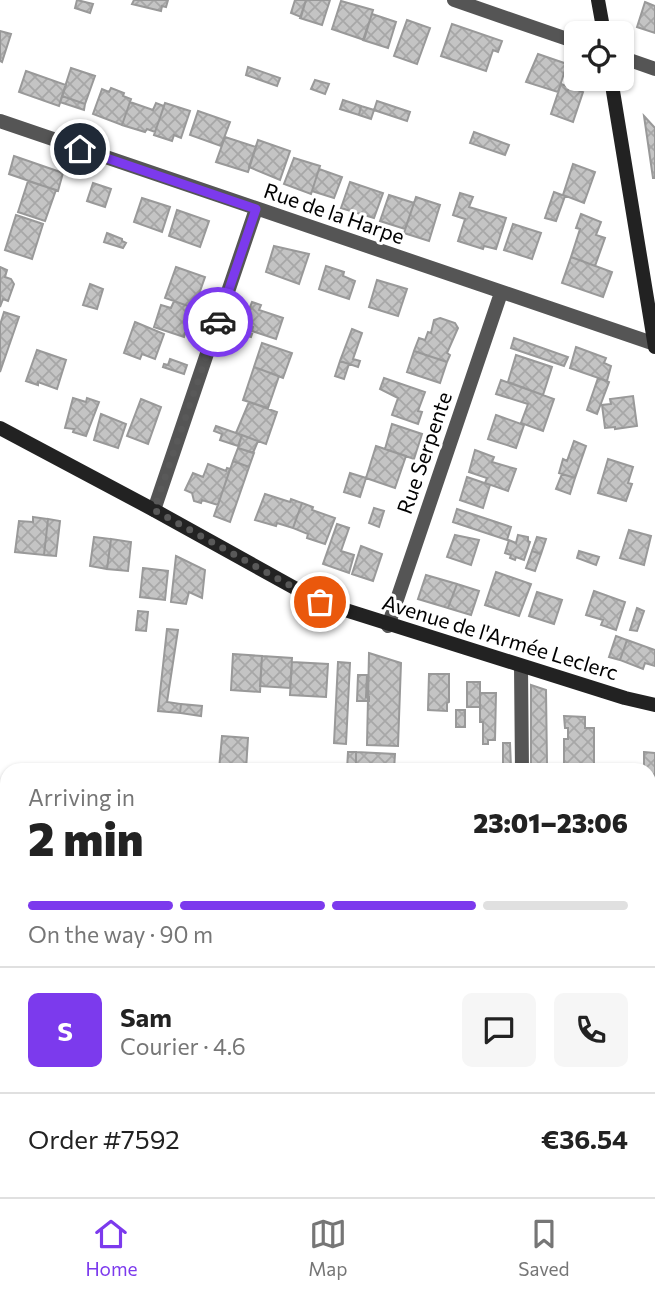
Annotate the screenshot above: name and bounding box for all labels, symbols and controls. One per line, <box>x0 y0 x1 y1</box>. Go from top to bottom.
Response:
map controls <box>564 21 634 91</box>
button: locate <box>564 21 634 91</box>
pin <box>50 119 110 179</box>
icon: home <box>61 130 99 168</box>
street label: Rue de la Harpe <box>261 177 408 248</box>
courier <box>183 287 253 357</box>
icon: car <box>199 303 237 341</box>
street label: Rue Serpente <box>391 388 456 517</box>
pin <box>290 572 350 632</box>
icon: bag <box>301 583 339 621</box>
street label: Avenue de l'Armée Leclerc <box>379 589 621 684</box>
text: Arriving in <box>28 783 135 811</box>
text: 23:01–23:06 <box>473 807 628 838</box>
text: 2 min <box>28 809 144 865</box>
text: On the way · 90 m <box>28 920 213 948</box>
button: chat <box>462 993 536 1067</box>
button: phone <box>554 993 628 1067</box>
text: Sam <box>120 1001 172 1032</box>
text: S <box>57 1015 73 1046</box>
text: Courier · 4.6 <box>120 1032 246 1060</box>
text: Order #7592 <box>28 1123 180 1154</box>
text: €36.54 <box>541 1123 628 1154</box>
tab: Home <box>85 1215 138 1280</box>
tab: Map <box>308 1215 348 1280</box>
tab: Saved <box>518 1215 570 1280</box>

